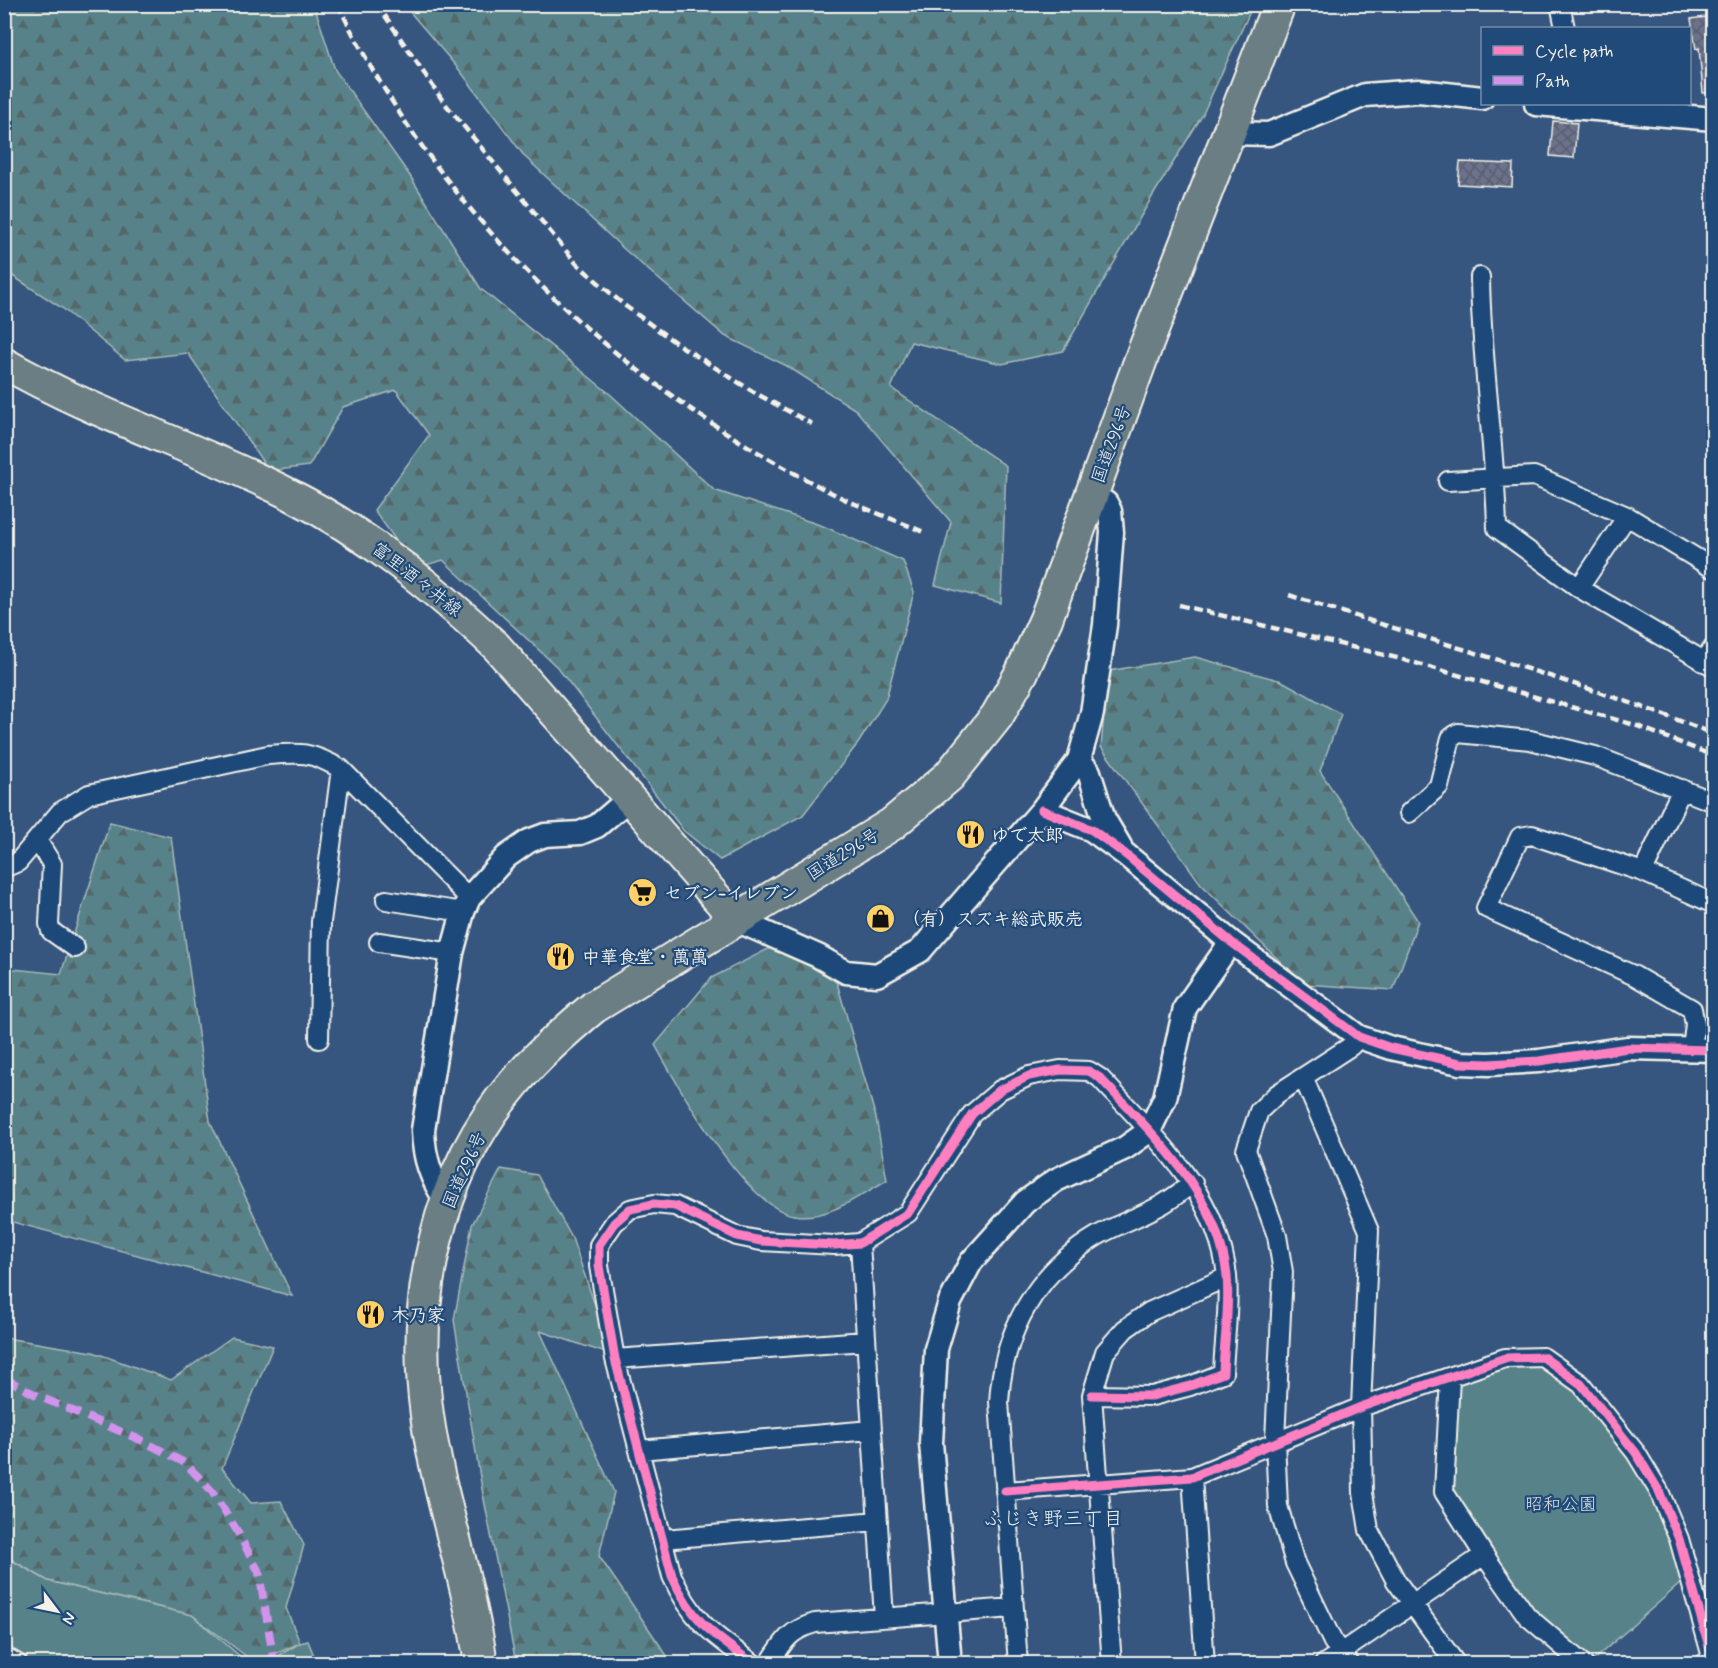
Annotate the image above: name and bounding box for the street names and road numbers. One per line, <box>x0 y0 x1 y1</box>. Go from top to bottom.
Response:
street label: 国道296号 <box>1087 402 1137 487</box>
street label: 富里酒々井線 <box>366 537 466 622</box>
street label: 国道296号 <box>802 823 885 887</box>
street label: 国道296号 <box>437 1128 493 1213</box>

